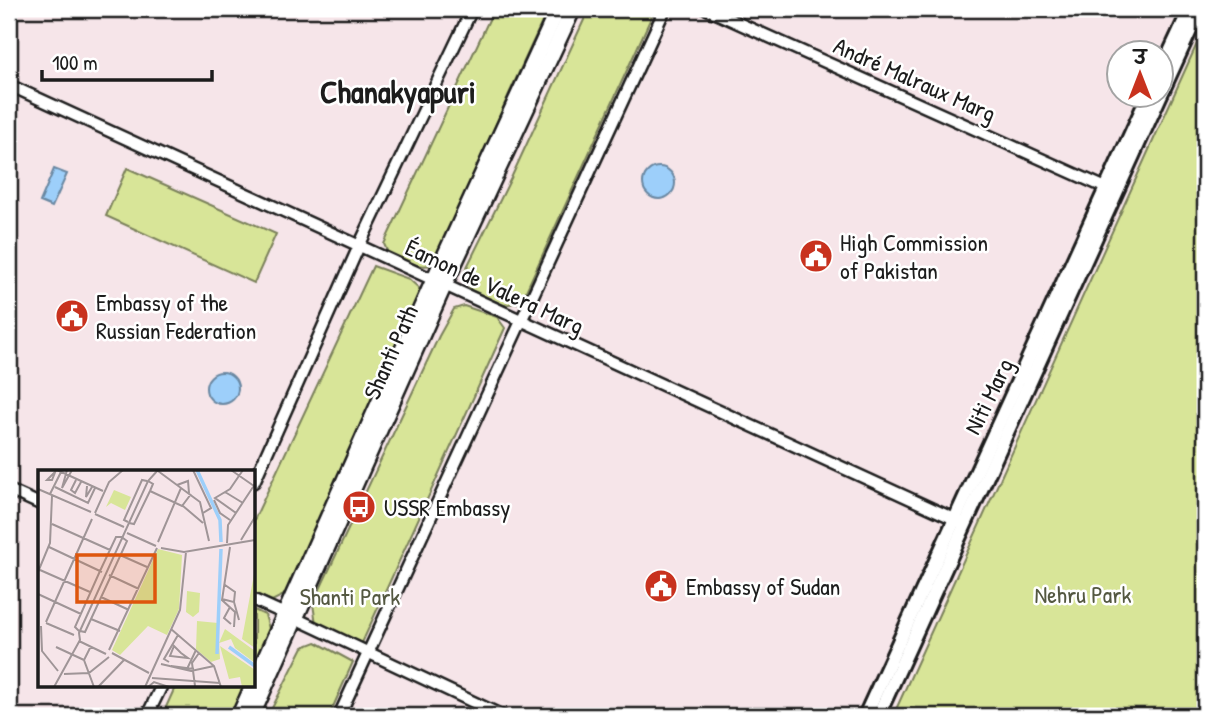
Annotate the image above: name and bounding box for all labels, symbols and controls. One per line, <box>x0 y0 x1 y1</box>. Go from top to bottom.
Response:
street label: André Malraux Marg <box>829 29 1001 129</box>
scale bar <box>42 38 212 82</box>
north arrow <box>1106 38 1176 108</box>
text: उ <box>1132 44 1149 70</box>
text: 100 m <box>52 48 98 77</box>
district label: Chanakyapuri <box>320 70 476 114</box>
place label: High Commission of Pakistan <box>840 226 988 286</box>
street label: Éamon de Valera Marg <box>401 231 589 341</box>
public building icon: High Commission of Pakistan <box>797 237 835 275</box>
place label: Embassy of the Russian Federation <box>96 286 256 346</box>
public building icon: Embassy of the Russian Federation <box>53 297 91 335</box>
street label: Shanti Path <box>355 300 425 404</box>
street label: Niti Marg <box>956 353 1020 439</box>
inset map <box>38 470 256 686</box>
bus stop icon: USSR Embassy <box>340 488 378 526</box>
place label: USSR Embassy <box>384 491 511 523</box>
public building icon: Embassy of Sudan <box>642 567 680 605</box>
place label: Embassy of Sudan <box>686 570 840 602</box>
park label: Nehru Park <box>1035 578 1131 610</box>
park label: Shanti Park <box>300 580 400 612</box>

